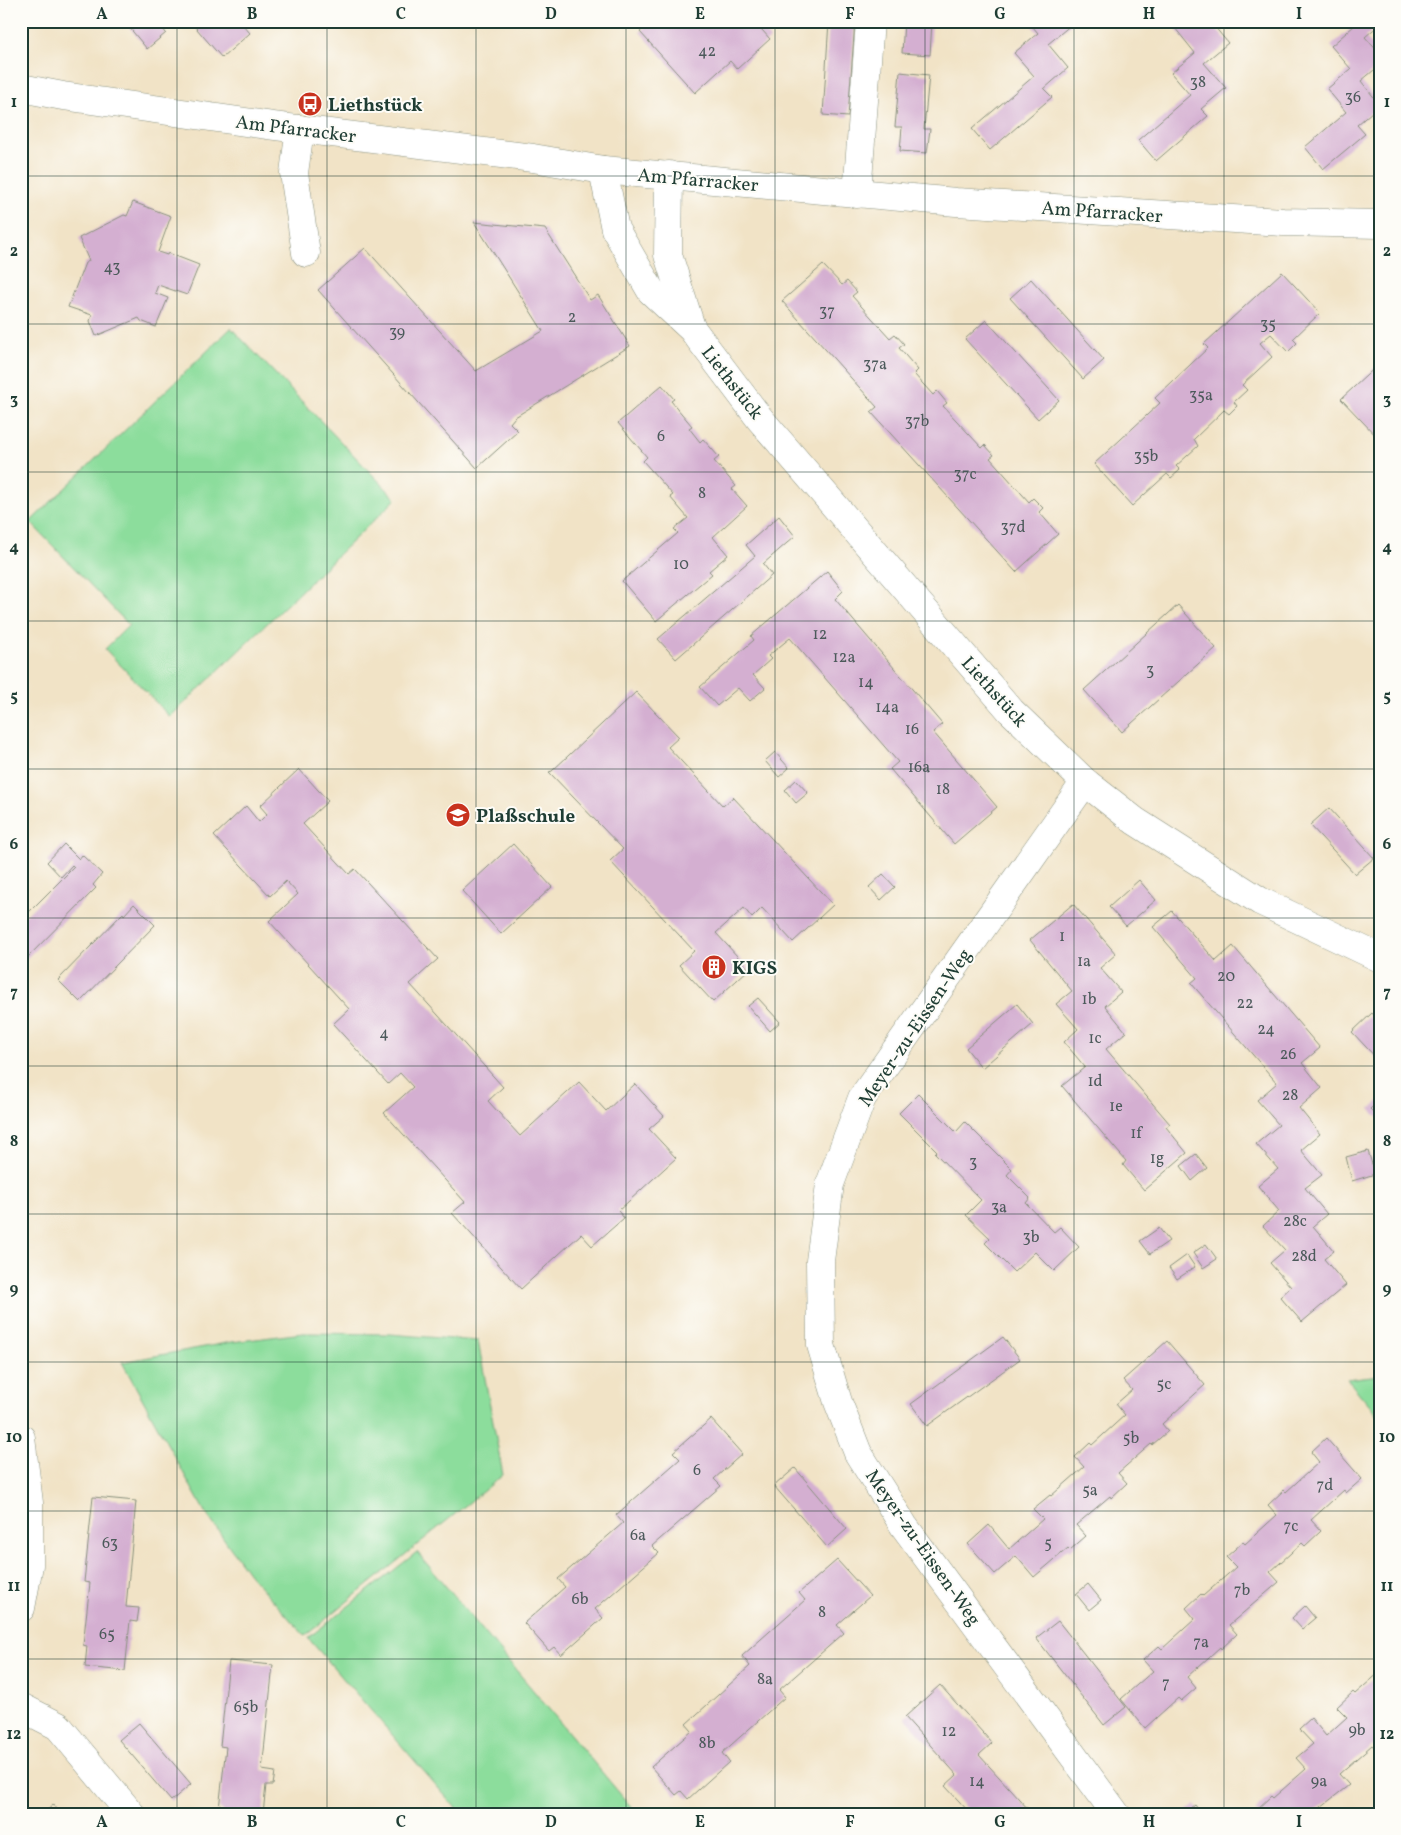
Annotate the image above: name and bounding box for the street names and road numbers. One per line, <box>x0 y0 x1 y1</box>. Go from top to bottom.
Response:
street label: Am Pfarracker <box>234 110 358 150</box>
street label: Am Pfarracker <box>636 163 759 199</box>
street label: Am Pfarracker <box>1040 196 1163 230</box>
street label: Liethstück <box>694 341 769 426</box>
street label: Liethstück <box>955 651 1032 733</box>
street label: Meyer-zu-Eissen-Weg <box>853 944 978 1112</box>
street label: Meyer-zu-Eissen-Weg <box>859 1465 986 1632</box>

